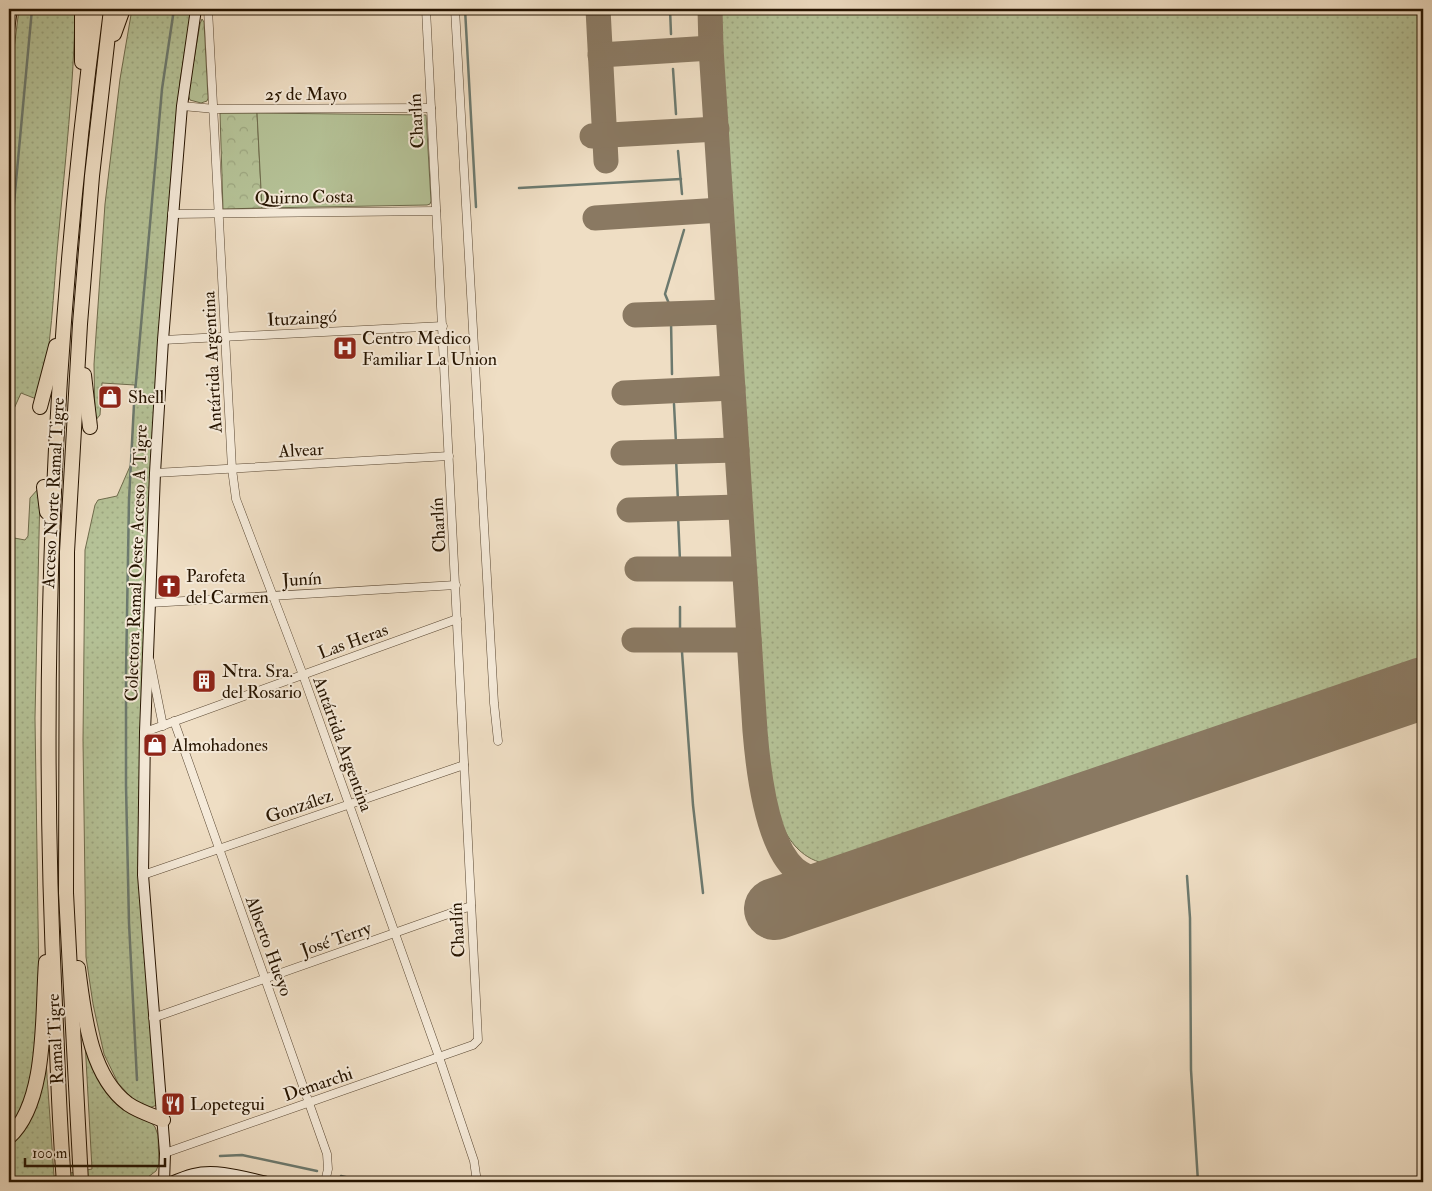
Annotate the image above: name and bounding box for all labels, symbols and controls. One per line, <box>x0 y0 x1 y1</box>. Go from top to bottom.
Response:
street label: 25 de Mayo <box>265 83 347 106</box>
street label: Charlín <box>404 93 429 149</box>
street label: Quirno Costa <box>254 185 354 210</box>
street label: Antártida Argentina <box>197 290 228 435</box>
street label: Ituzaingó <box>267 305 338 332</box>
place label: Centro Medico Familiar La Union <box>362 327 497 371</box>
hospital icon: Centro Medico Familiar La Union <box>332 335 358 361</box>
shop icon: Shell <box>97 384 123 410</box>
place label: Shell <box>128 386 165 409</box>
street label: Acceso Norte Ramal Tigre <box>37 396 70 590</box>
street label: Colectora Ramal Oeste Acceso A Tigre <box>120 424 153 702</box>
street label: Alvear <box>277 438 324 463</box>
street label: Charlín <box>426 497 451 553</box>
place label: Parofeta del Carmen <box>186 565 269 609</box>
street label: Junín <box>281 567 322 592</box>
church icon: Parofeta del Carmen <box>156 573 182 599</box>
street label: Las Heras <box>315 618 391 665</box>
place label: Ntra. Sra. del Rosario <box>222 660 302 704</box>
building icon: Ntra. Sra. del Rosario <box>191 668 217 694</box>
street label: Antártida Argentina <box>307 673 378 815</box>
shop icon: Almohadones <box>142 732 168 758</box>
place label: Almohadones <box>171 734 268 757</box>
street label: González <box>262 784 336 829</box>
street label: Alberto Hueyo <box>239 892 297 1000</box>
street label: Charlín <box>445 902 470 958</box>
street label: José Terry <box>297 916 375 963</box>
street label: Ramal Tigre <box>42 992 69 1085</box>
street label: Demarchi <box>281 1062 356 1107</box>
restaurant icon: Lopetegui <box>160 1091 186 1117</box>
place label: Lopetegui <box>190 1093 265 1116</box>
scale bar <box>25 1136 165 1168</box>
text: 100 m <box>32 1144 68 1163</box>

